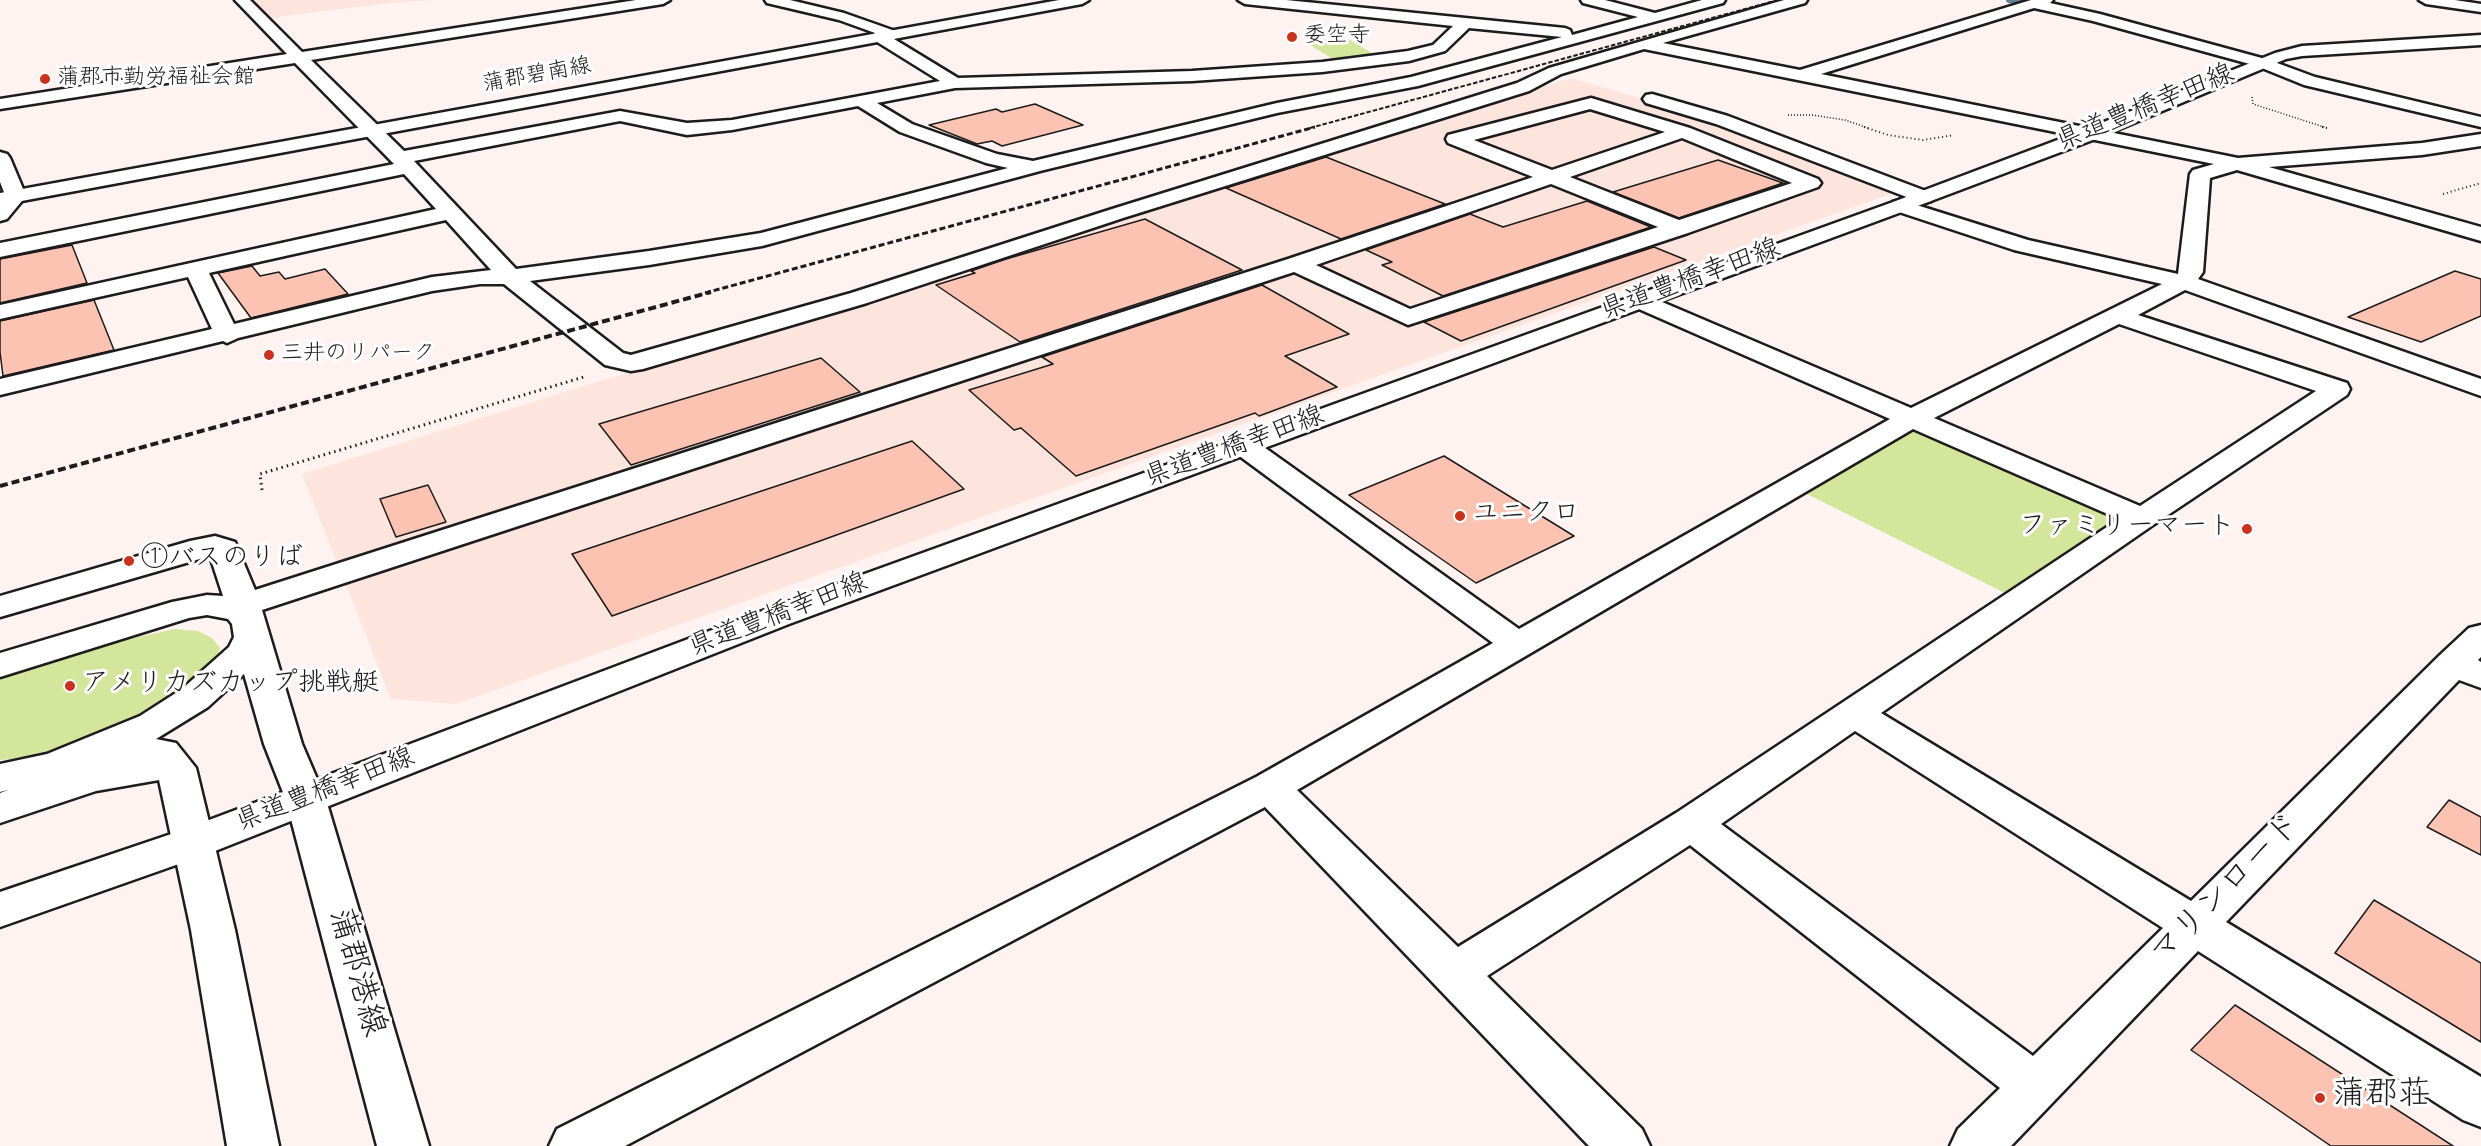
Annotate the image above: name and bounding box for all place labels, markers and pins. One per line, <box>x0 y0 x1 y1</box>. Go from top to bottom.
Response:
place label: 委空寺 <box>1304 24 1370 50</box>
marker: 委空寺 <box>1285 30 1299 44</box>
place label: 蒲郡市勤労福祉会館 <box>57 66 255 92</box>
marker: 蒲郡市勤労福祉会館 <box>38 72 52 86</box>
place label: 三井のリパーク <box>281 342 435 368</box>
marker: 三井のリパーク <box>262 348 276 362</box>
place label: ユニクロ <box>1472 500 1580 532</box>
marker: ユニクロ <box>1453 509 1467 523</box>
place label: ファミリーマート <box>2019 513 2235 545</box>
marker: ファミリーマート <box>2240 522 2254 536</box>
place label: ①バスのりば <box>141 545 303 577</box>
marker: ①バスのりば <box>122 554 136 568</box>
place label: アメリカズカップ挑戦艇 <box>82 670 379 702</box>
marker: アメリカズカップ挑戦艇 <box>63 679 77 693</box>
place label: 蒲郡荘 <box>2332 1078 2431 1118</box>
marker: 蒲郡荘 <box>2313 1091 2327 1105</box>

